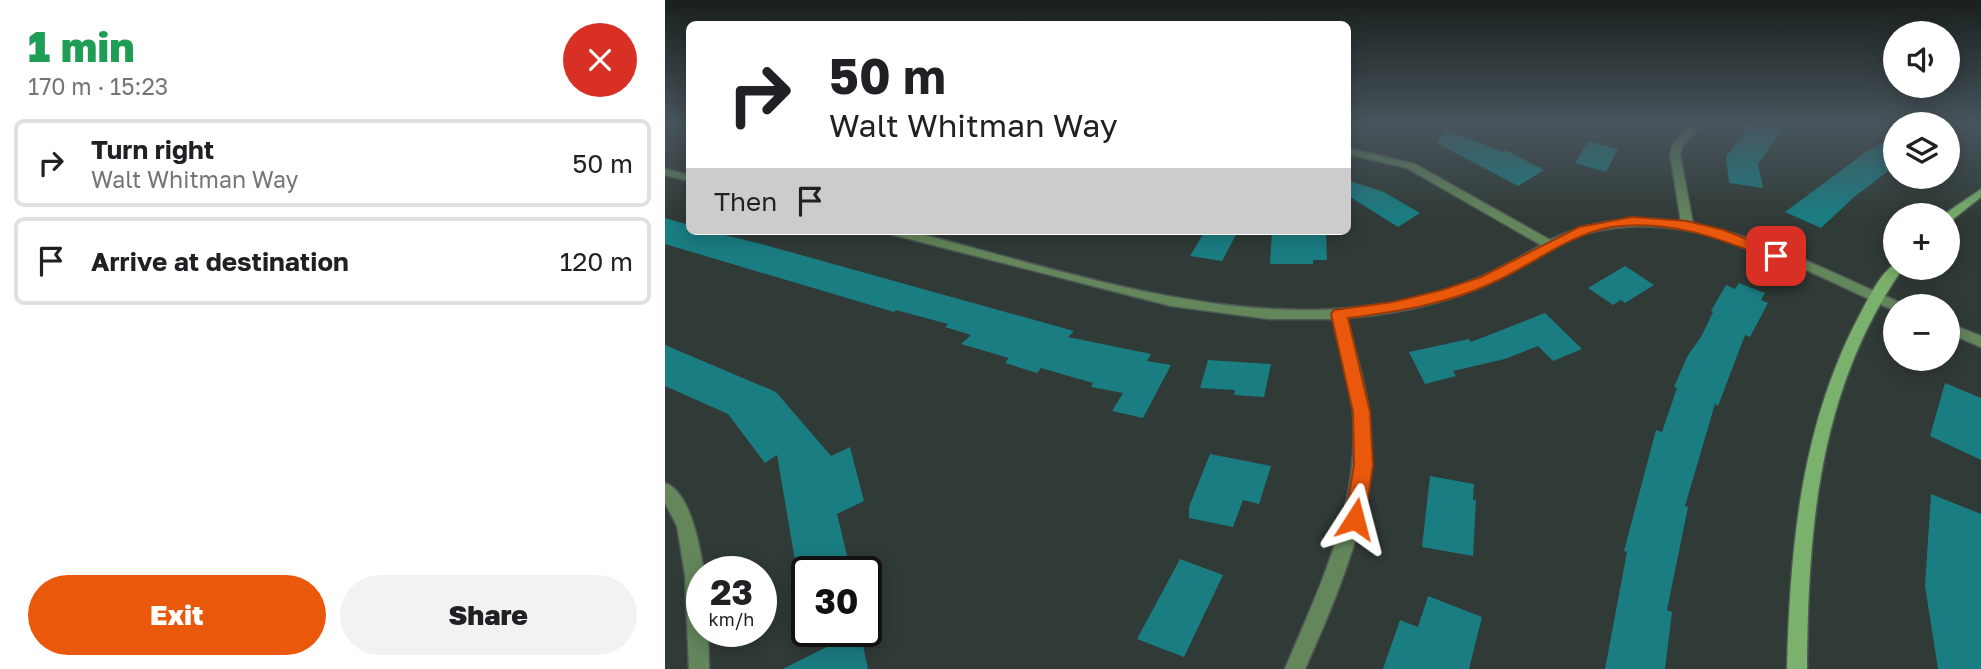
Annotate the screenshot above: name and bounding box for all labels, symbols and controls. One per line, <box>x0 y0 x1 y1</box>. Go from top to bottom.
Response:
text: 1 min <box>28 21 135 71</box>
map controls <box>1883 21 1960 371</box>
button: sound <box>1883 21 1960 98</box>
button: close <box>563 23 637 97</box>
text: 50 m <box>829 46 946 105</box>
icon: right <box>714 49 805 140</box>
text: 170 m · 15:23 <box>28 72 168 100</box>
text: Walt Whitman Way <box>829 106 1118 144</box>
button: layers <box>1883 112 1960 189</box>
text: Turn right <box>91 134 214 165</box>
icon: right <box>32 144 70 182</box>
text: 50 m <box>572 148 633 179</box>
text: Walt Whitman Way <box>91 165 298 193</box>
icon: arrive <box>791 182 829 220</box>
text: Then <box>714 186 777 217</box>
button: + <box>1883 203 1960 280</box>
pin <box>1746 226 1806 286</box>
icon: arrive <box>1757 237 1795 275</box>
icon: arrive <box>32 242 70 280</box>
text: Arrive at destination <box>91 246 349 277</box>
text: 120 m <box>560 246 633 277</box>
button: − <box>1883 294 1960 371</box>
position arrow <box>1318 482 1392 556</box>
speed limit sign: 30 <box>791 556 882 647</box>
text: 23 <box>710 571 753 613</box>
button: Exit <box>28 575 326 655</box>
button: Share <box>340 575 637 655</box>
text: km/h <box>709 608 754 630</box>

